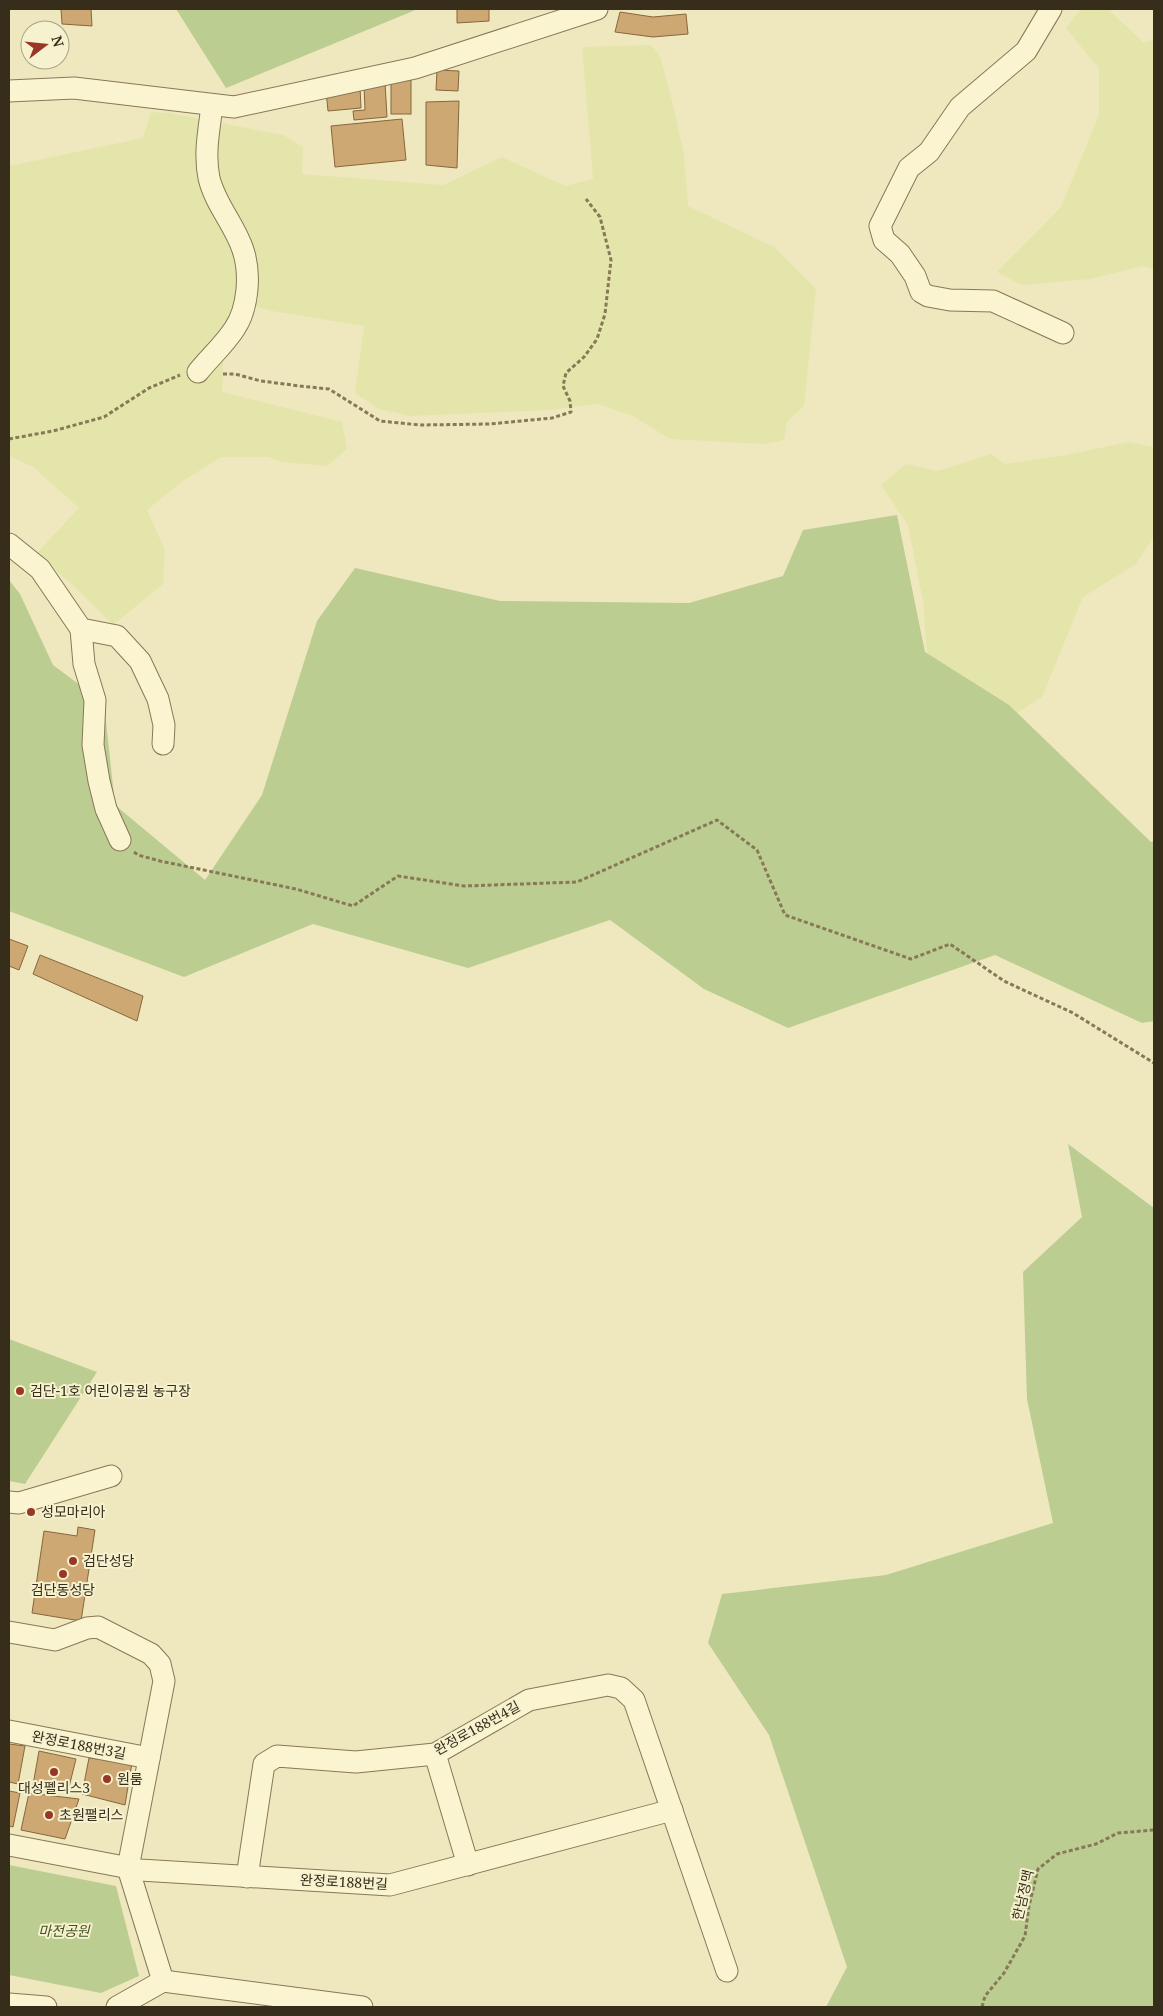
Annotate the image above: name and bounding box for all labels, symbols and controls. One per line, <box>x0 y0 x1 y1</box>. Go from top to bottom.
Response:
north arrow <box>20 20 70 70</box>
text: N <box>47 33 69 49</box>
place label: 검단-1호 어린이공원 농구장 <box>30 1381 191 1400</box>
marker: 검단-1호 어린이공원 농구장 <box>14 1385 26 1397</box>
place label: 성모마리아 <box>41 1502 106 1521</box>
marker: 성모마리아 <box>25 1506 37 1518</box>
place label: 검단성당 <box>83 1551 135 1570</box>
marker: 검단성당 <box>67 1555 79 1567</box>
marker: 검단동성당 <box>57 1568 69 1580</box>
place label: 검단동성당 <box>31 1580 95 1599</box>
street label: 완정로188번4길 <box>430 1696 523 1759</box>
street label: 완정로188번3길 <box>30 1726 128 1763</box>
marker: 대성펠리스3 <box>48 1766 60 1778</box>
place label: 원룸 <box>117 1769 143 1788</box>
marker: 원룸 <box>101 1773 113 1785</box>
place label: 대성펠리스3 <box>18 1778 90 1797</box>
place label: 초원팰리스 <box>59 1805 124 1824</box>
marker: 초원팰리스 <box>43 1809 55 1821</box>
street label: 한남정맥 <box>1007 1868 1038 1922</box>
street label: 완정로188번길 <box>300 1870 388 1893</box>
park label: 마전공원 <box>38 1921 91 1940</box>

